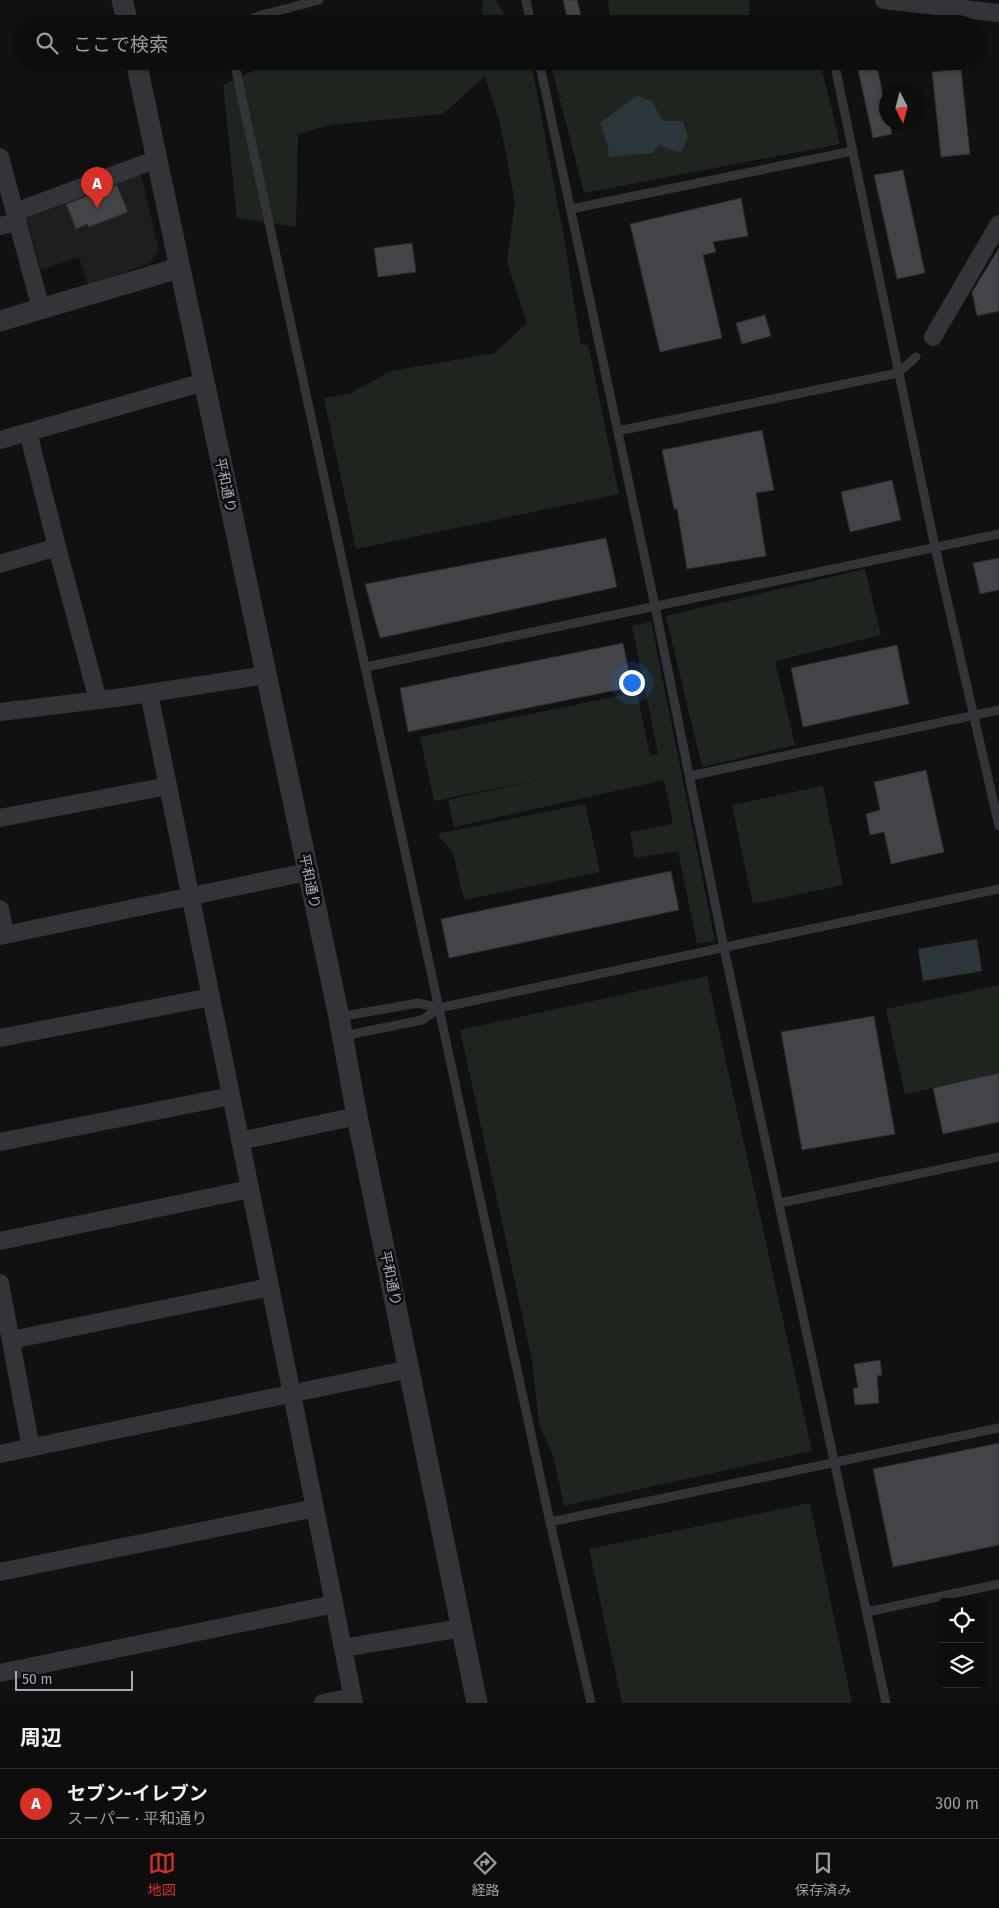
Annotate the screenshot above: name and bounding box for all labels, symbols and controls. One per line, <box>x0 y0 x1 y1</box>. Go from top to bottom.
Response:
search box <box>15 15 984 70</box>
icon: search <box>33 29 61 57</box>
text: ここで検索 <box>73 33 168 56</box>
north arrow <box>879 85 924 130</box>
pin: A <box>81 167 113 208</box>
street label: 平和通り <box>211 456 240 514</box>
your location <box>619 670 645 696</box>
street label: 平和通り <box>295 852 324 910</box>
street label: 平和通り <box>376 1249 405 1307</box>
map controls <box>939 1598 984 1688</box>
button: locate <box>939 1598 984 1643</box>
button: layers <box>939 1643 984 1688</box>
scale bar <box>15 1668 132 1691</box>
text: 50 m <box>22 1671 53 1688</box>
text: 周辺 <box>20 1725 62 1751</box>
text: セブン-イレブン <box>67 1782 208 1805</box>
text: A <box>31 1794 41 1813</box>
text: 300 m <box>935 1794 979 1813</box>
text: スーパー · 平和通り <box>67 1809 207 1828</box>
tab: 地図 <box>148 1849 176 1899</box>
tab: 経路 <box>471 1849 499 1899</box>
tab: 保存済み <box>795 1849 851 1899</box>

